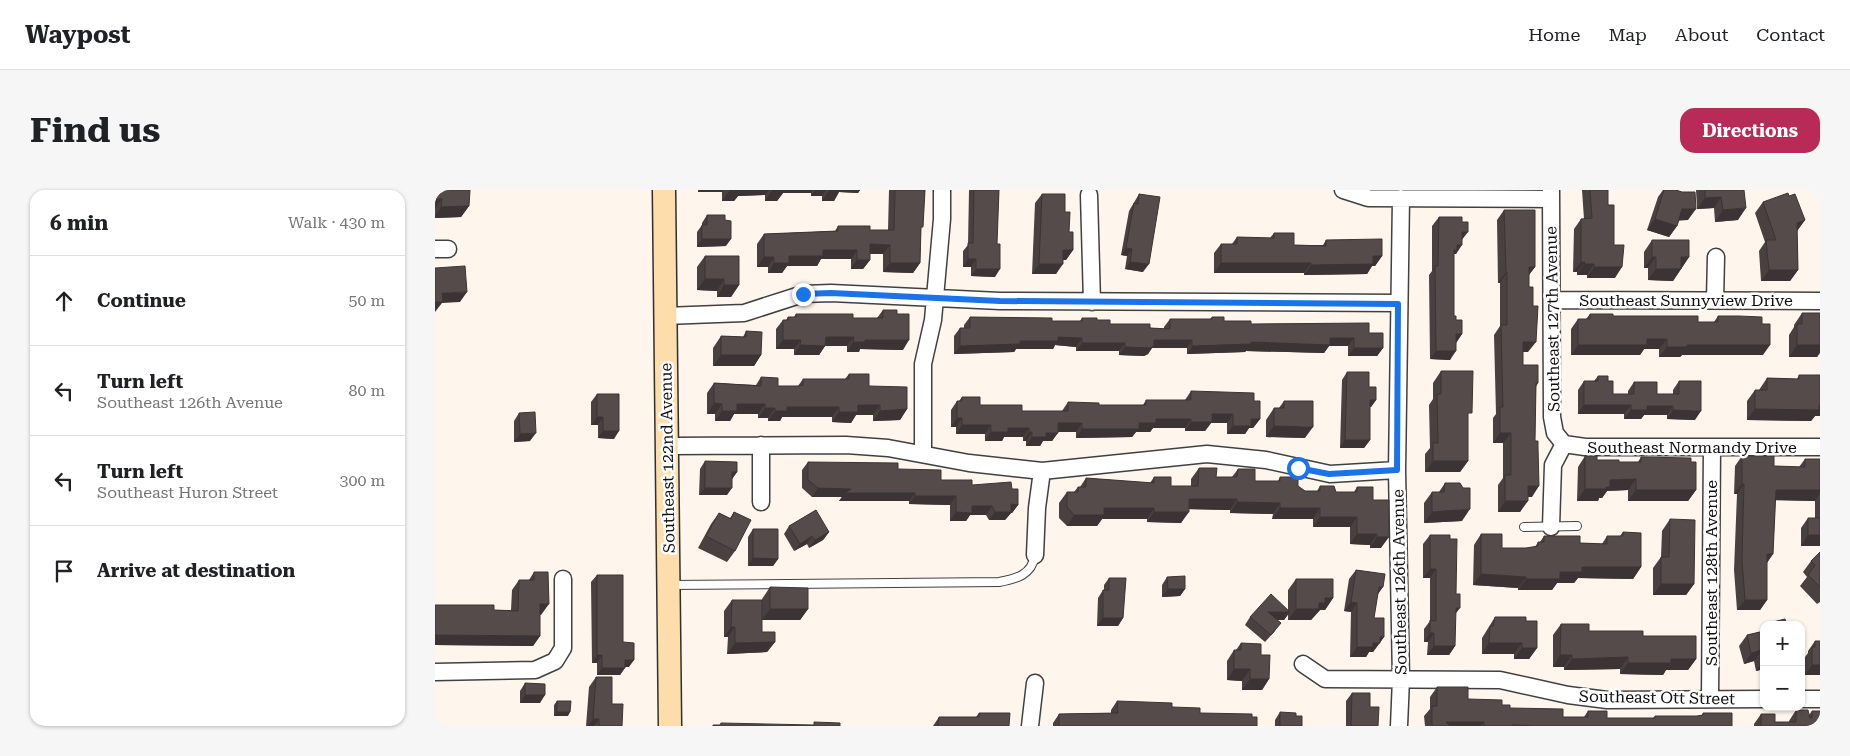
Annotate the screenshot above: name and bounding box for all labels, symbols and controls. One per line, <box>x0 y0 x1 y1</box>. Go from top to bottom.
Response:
text: Waypost <box>25 21 130 49</box>
text: Home <box>1528 24 1580 45</box>
text: Map <box>1608 24 1647 45</box>
text: About <box>1675 24 1728 45</box>
text: Contact <box>1756 24 1825 45</box>
button: Directions <box>1680 108 1820 153</box>
text: Find us <box>30 110 160 151</box>
text: 6 min <box>50 211 108 235</box>
text: Walk · 430 m <box>288 213 385 232</box>
street label: Southeast 127th Avenue <box>1541 226 1564 412</box>
route end <box>792 283 815 306</box>
icon: ahead <box>50 287 78 315</box>
text: Continue <box>97 289 186 312</box>
text: 50 m <box>348 291 385 310</box>
street label: Southeast Sunnyview Drive <box>1579 291 1793 310</box>
street label: Southeast 122nd Avenue <box>656 363 679 553</box>
text: Turn left <box>97 370 183 393</box>
icon: left <box>50 377 78 405</box>
text: 80 m <box>348 381 385 400</box>
text: Southeast 126th Avenue <box>97 393 283 412</box>
street label: Southeast Normandy Drive <box>1587 438 1797 457</box>
route start <box>1287 457 1310 480</box>
text: Turn left <box>97 460 183 483</box>
icon: left <box>50 467 78 495</box>
text: 300 m <box>339 471 385 490</box>
street label: Southeast 128th Avenue <box>1702 480 1721 666</box>
text: Southeast Huron Street <box>97 483 278 502</box>
street label: Southeast 126th Avenue <box>1388 489 1411 675</box>
icon: arrive <box>50 557 78 585</box>
text: Arrive at destination <box>97 559 295 582</box>
map controls <box>1760 621 1805 711</box>
button: + <box>1760 621 1805 666</box>
button: − <box>1760 666 1805 711</box>
street label: Southeast Ott Street <box>1579 687 1735 708</box>

